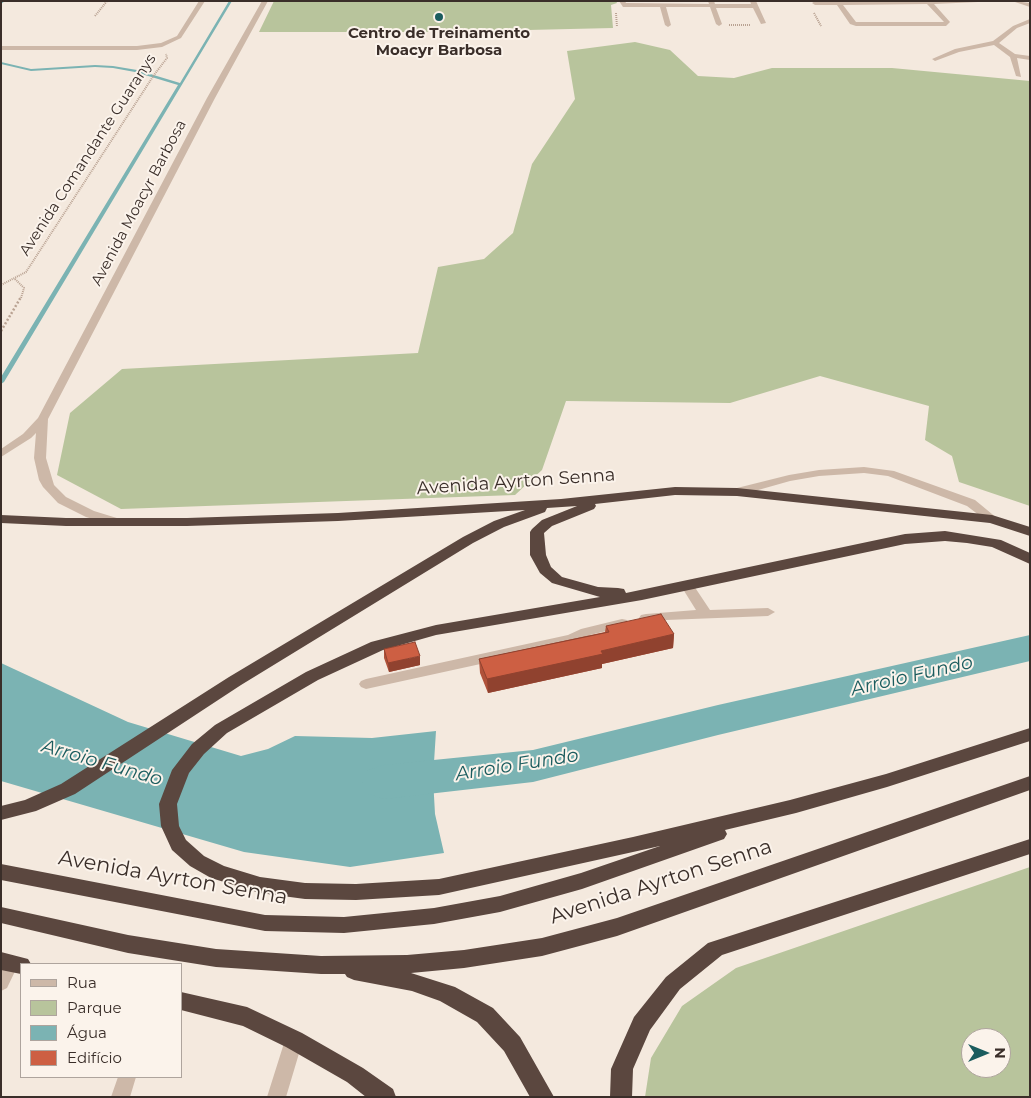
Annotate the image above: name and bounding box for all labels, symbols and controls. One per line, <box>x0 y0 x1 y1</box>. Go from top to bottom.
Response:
marker: Centro de Treinamento Moacyr Barbosa <box>433 11 445 23</box>
place label: Centro de Treinamento Moacyr Barbosa <box>348 25 530 60</box>
street label: Avenida Comandante Guaranys <box>16 51 160 259</box>
street label: Avenida Moacyr Barbosa <box>88 117 190 289</box>
street label: Avenida Ayrton Senna <box>416 464 616 500</box>
water label: Arroio Fundo <box>849 651 975 701</box>
water label: Arroio Fundo <box>39 735 165 791</box>
water label: Arroio Fundo <box>454 744 580 786</box>
street label: Avenida Ayrton Senna <box>547 834 775 930</box>
street label: Avenida Ayrton Senna <box>56 845 290 911</box>
legend <box>20 963 182 1078</box>
text: Rua <box>67 973 97 992</box>
text: Parque <box>67 998 122 1017</box>
text: Água <box>67 1023 107 1042</box>
north arrow <box>961 1028 1011 1078</box>
text: N <box>991 1047 1009 1059</box>
text: Edifício <box>67 1048 122 1067</box>

